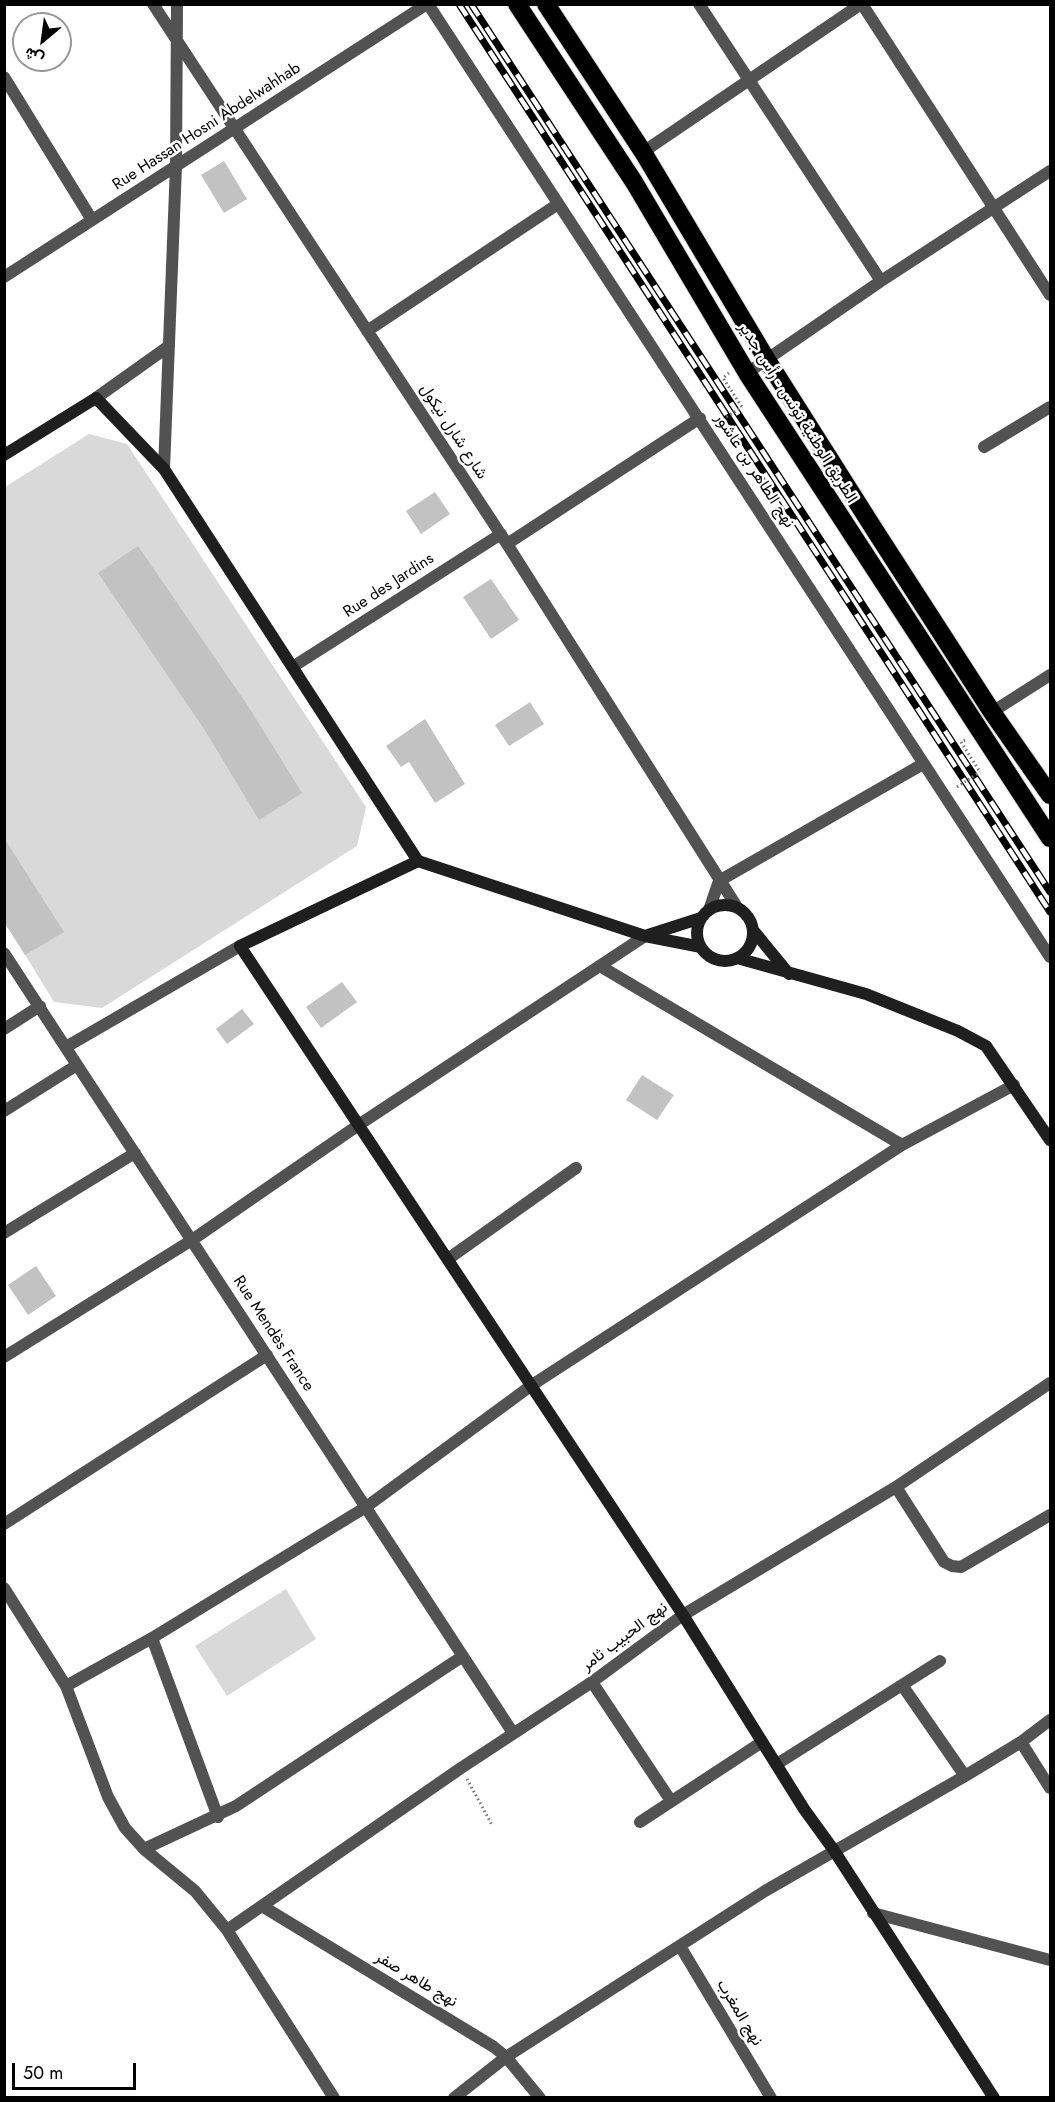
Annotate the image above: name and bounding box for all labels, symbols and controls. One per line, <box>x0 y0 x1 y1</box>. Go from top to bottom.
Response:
north arrow <box>12 12 72 72</box>
text: ش <box>20 42 48 71</box>
street label: Rue Hassan Hosni Abdelwahhab <box>109 59 305 195</box>
street label: الطريق الوطنية تونس - رأس جدير <box>733 319 861 507</box>
street label: شارع شارل نيكول <box>415 381 491 483</box>
street label: نهج الطاهر بن عاشور <box>710 410 798 532</box>
street label: Rue des Jardins <box>340 550 438 622</box>
street label: Rue Mendès France <box>229 1273 317 1395</box>
street label: نهج الحبيب ثامر <box>578 1598 672 1676</box>
street label: نهج طاهر صفر <box>371 1948 461 2012</box>
street label: نهج المغرب <box>712 1976 766 2050</box>
scale bar <box>15 2051 140 2089</box>
text: 50 m <box>23 2060 63 2086</box>

